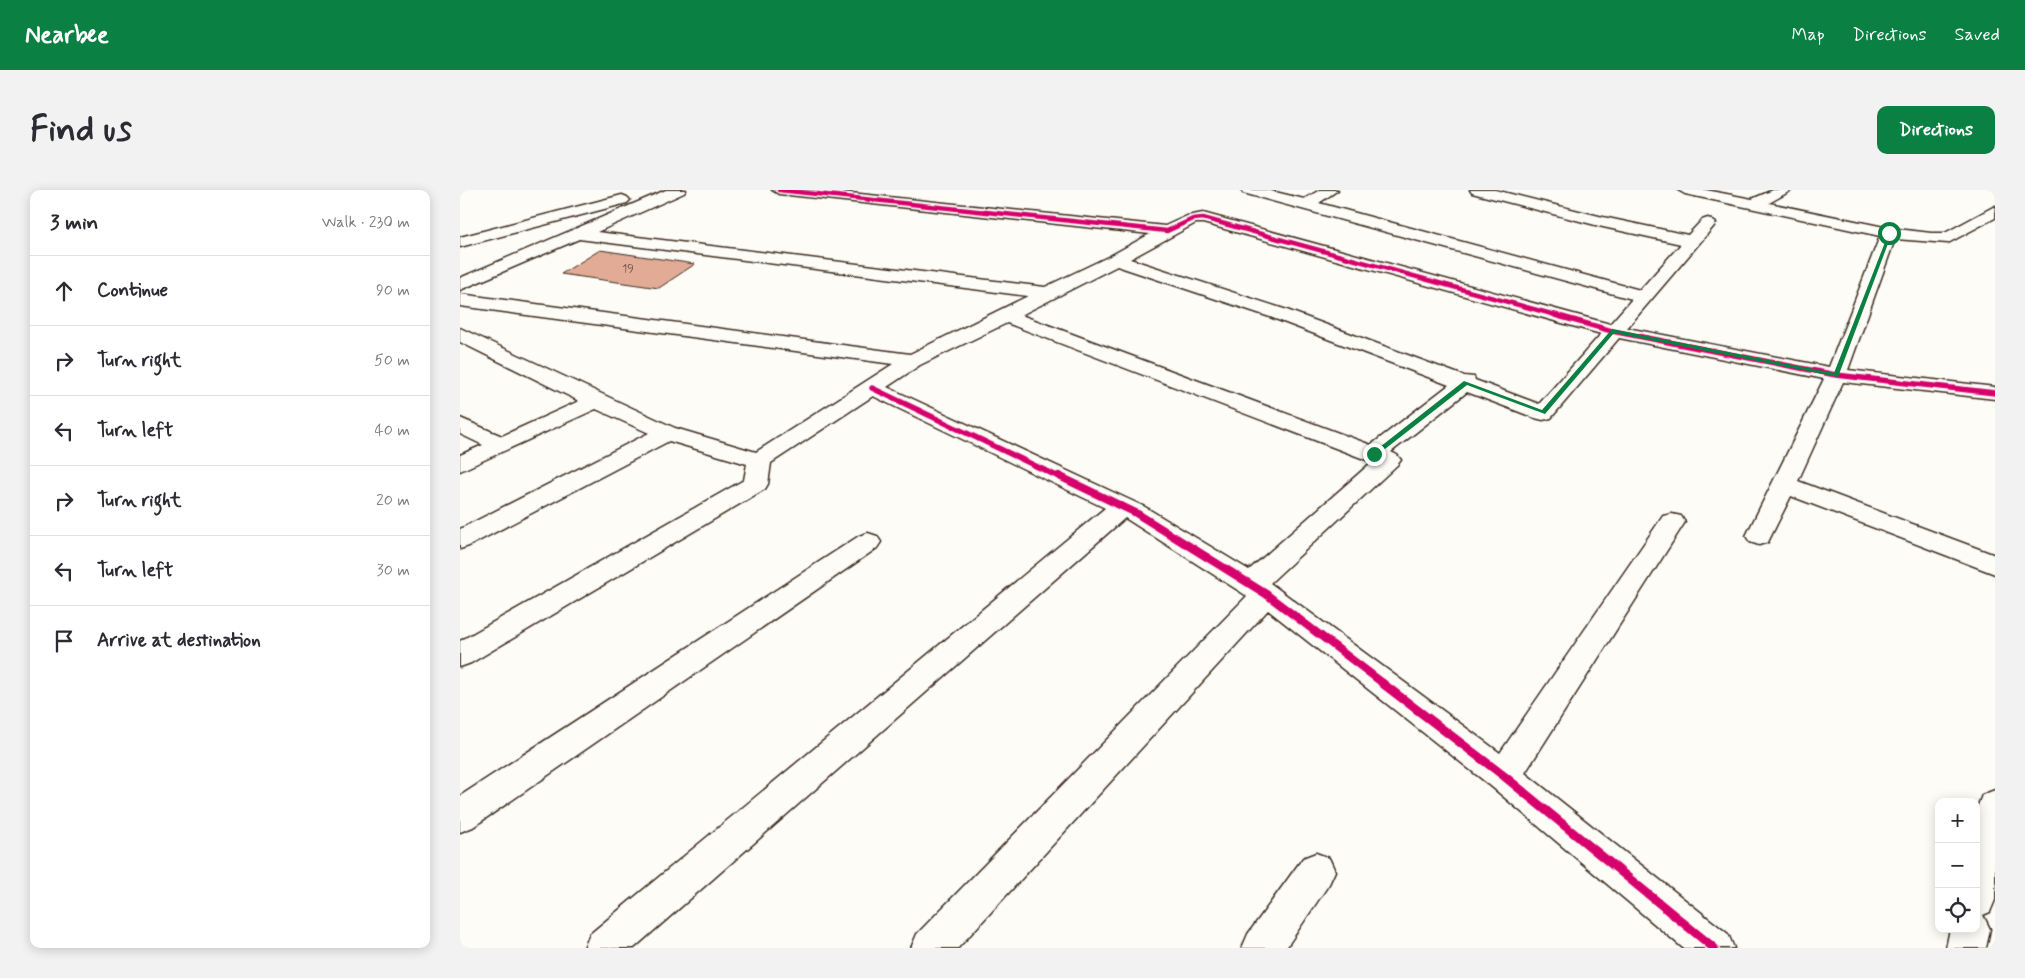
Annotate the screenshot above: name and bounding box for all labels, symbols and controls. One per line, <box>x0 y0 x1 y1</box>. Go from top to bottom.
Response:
text: Nearbee <box>25 20 109 51</box>
text: Map <box>1792 23 1825 47</box>
text: Directions <box>1853 23 1927 47</box>
text: Saved <box>1955 23 2000 47</box>
button: Directions <box>1877 106 1995 154</box>
text: Find us <box>30 107 132 153</box>
text: 3 min <box>50 209 98 237</box>
text: Walk · 230 m <box>322 212 410 233</box>
route start <box>1878 222 1901 245</box>
house number: 19 <box>622 262 634 276</box>
icon: ahead <box>50 277 78 305</box>
text: Continue <box>97 278 168 303</box>
text: 90 m <box>376 280 410 301</box>
icon: right <box>50 347 78 375</box>
text: Turn right <box>97 348 181 373</box>
text: 50 m <box>374 350 410 371</box>
icon: left <box>50 417 78 445</box>
text: Turn left <box>97 418 173 443</box>
text: 40 m <box>374 420 410 441</box>
route end <box>1363 443 1386 466</box>
icon: right <box>50 487 78 515</box>
text: Turn right <box>97 488 181 513</box>
text: 20 m <box>376 490 410 511</box>
icon: left <box>50 557 78 585</box>
text: Turn left <box>97 558 173 583</box>
text: 30 m <box>377 560 410 581</box>
icon: arrive <box>50 627 78 655</box>
text: Arrive at destination <box>97 628 261 653</box>
map controls <box>1935 798 1980 933</box>
button: + <box>1935 798 1980 843</box>
button: − <box>1935 843 1980 888</box>
button: locate <box>1935 888 1980 933</box>

